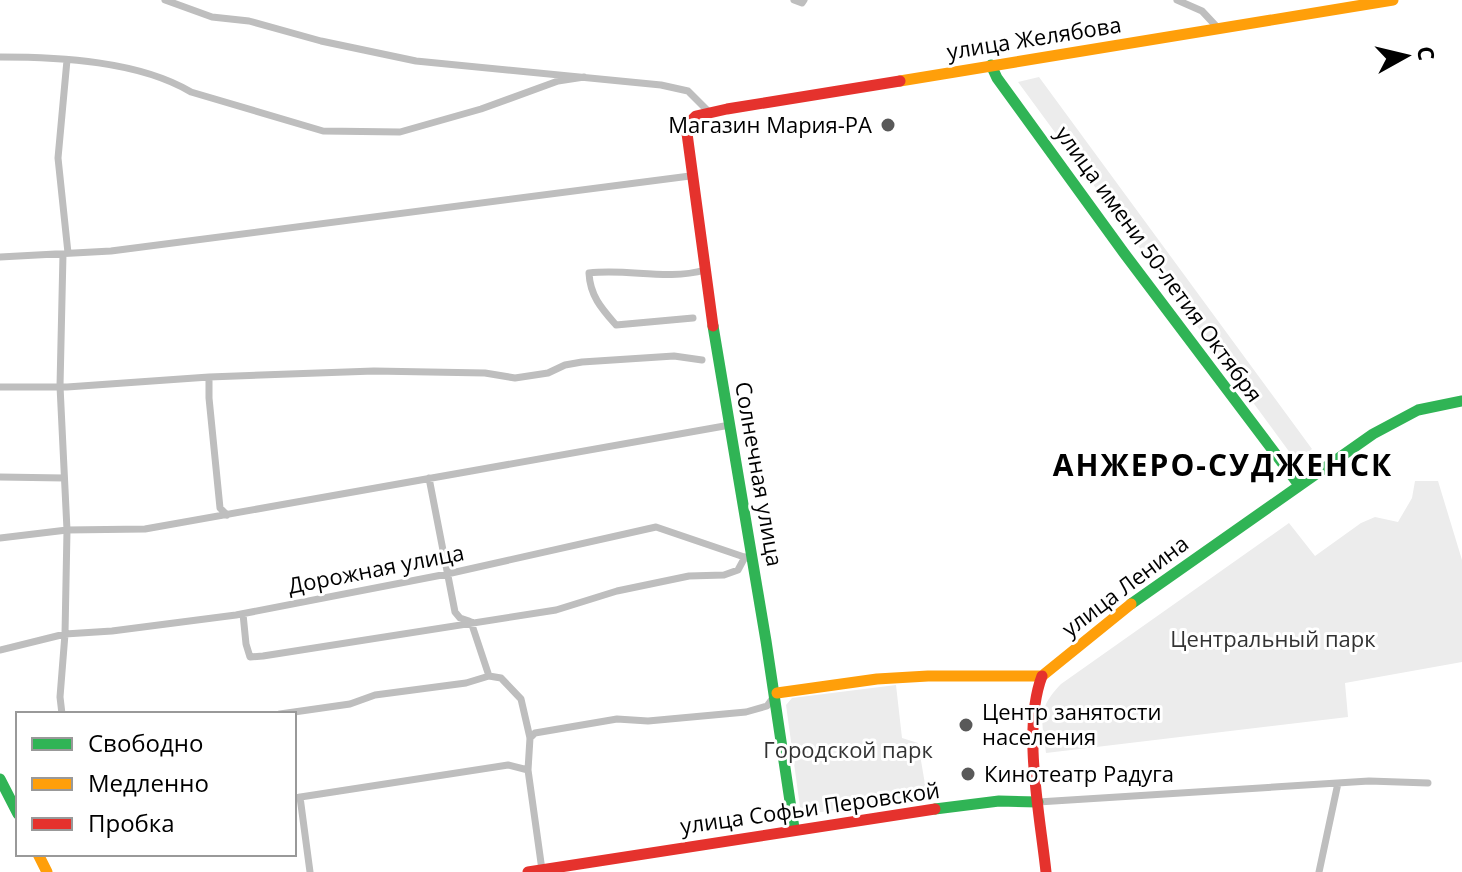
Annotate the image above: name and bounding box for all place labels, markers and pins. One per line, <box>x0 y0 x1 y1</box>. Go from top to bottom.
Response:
place label: Магазин Мария-РА <box>668 109 872 139</box>
marker: Магазин Мария-РА <box>879 116 897 134</box>
place label: Центр занятости населения <box>982 696 1161 751</box>
marker: Центр занятости населения <box>957 716 975 734</box>
place label: Кинотеатр Радуга <box>984 758 1174 788</box>
marker: Кинотеатр Радуга <box>959 765 977 783</box>

